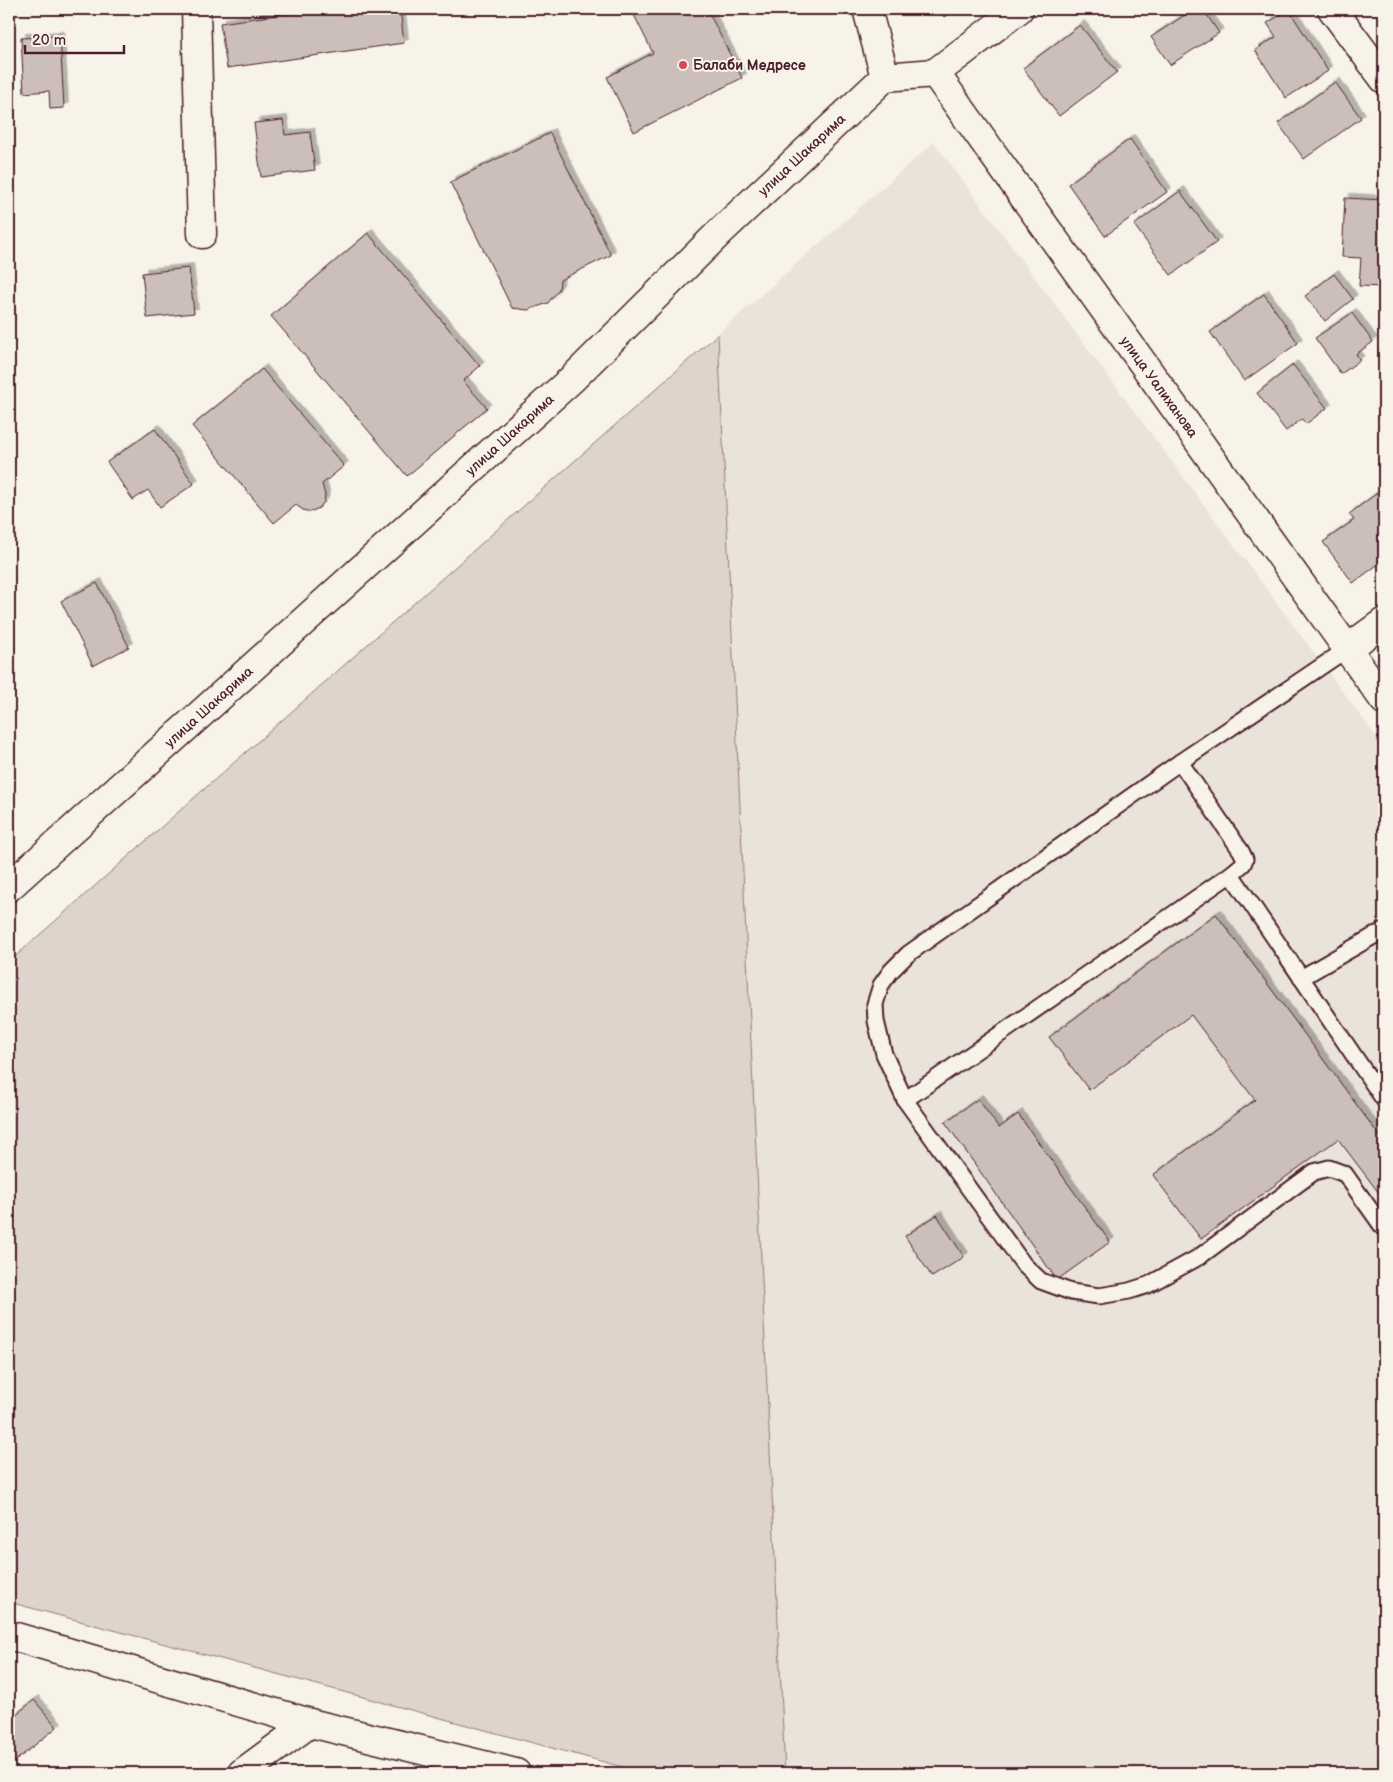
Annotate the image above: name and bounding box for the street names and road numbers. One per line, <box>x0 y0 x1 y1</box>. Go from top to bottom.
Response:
street label: улица Шакарима <box>755 110 850 200</box>
street label: улица Уалиханова <box>1117 333 1202 442</box>
street label: улица Шакарима <box>462 390 558 479</box>
street label: улица Шакарима <box>161 662 257 751</box>

